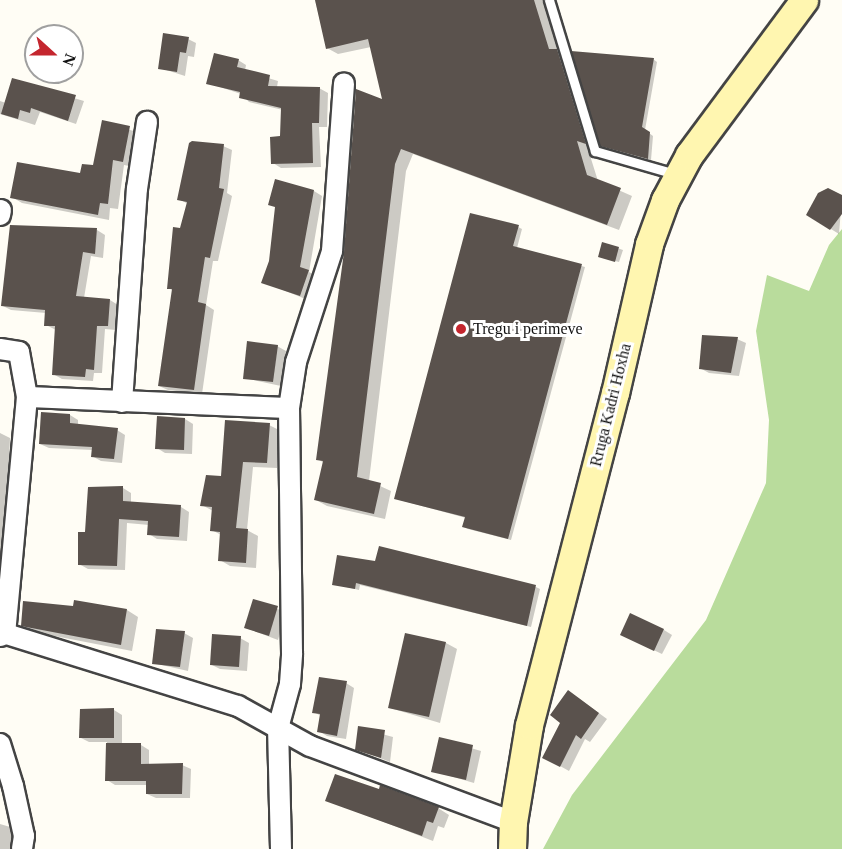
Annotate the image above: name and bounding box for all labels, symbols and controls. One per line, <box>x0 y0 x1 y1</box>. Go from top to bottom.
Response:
north arrow <box>24 24 84 84</box>
text: N <box>59 51 79 68</box>
place label: Tregu i perimeve <box>473 319 583 339</box>
marker: Tregu i perimeve <box>454 322 468 336</box>
street label: Rruga Kadri Hoxha <box>586 341 636 469</box>

